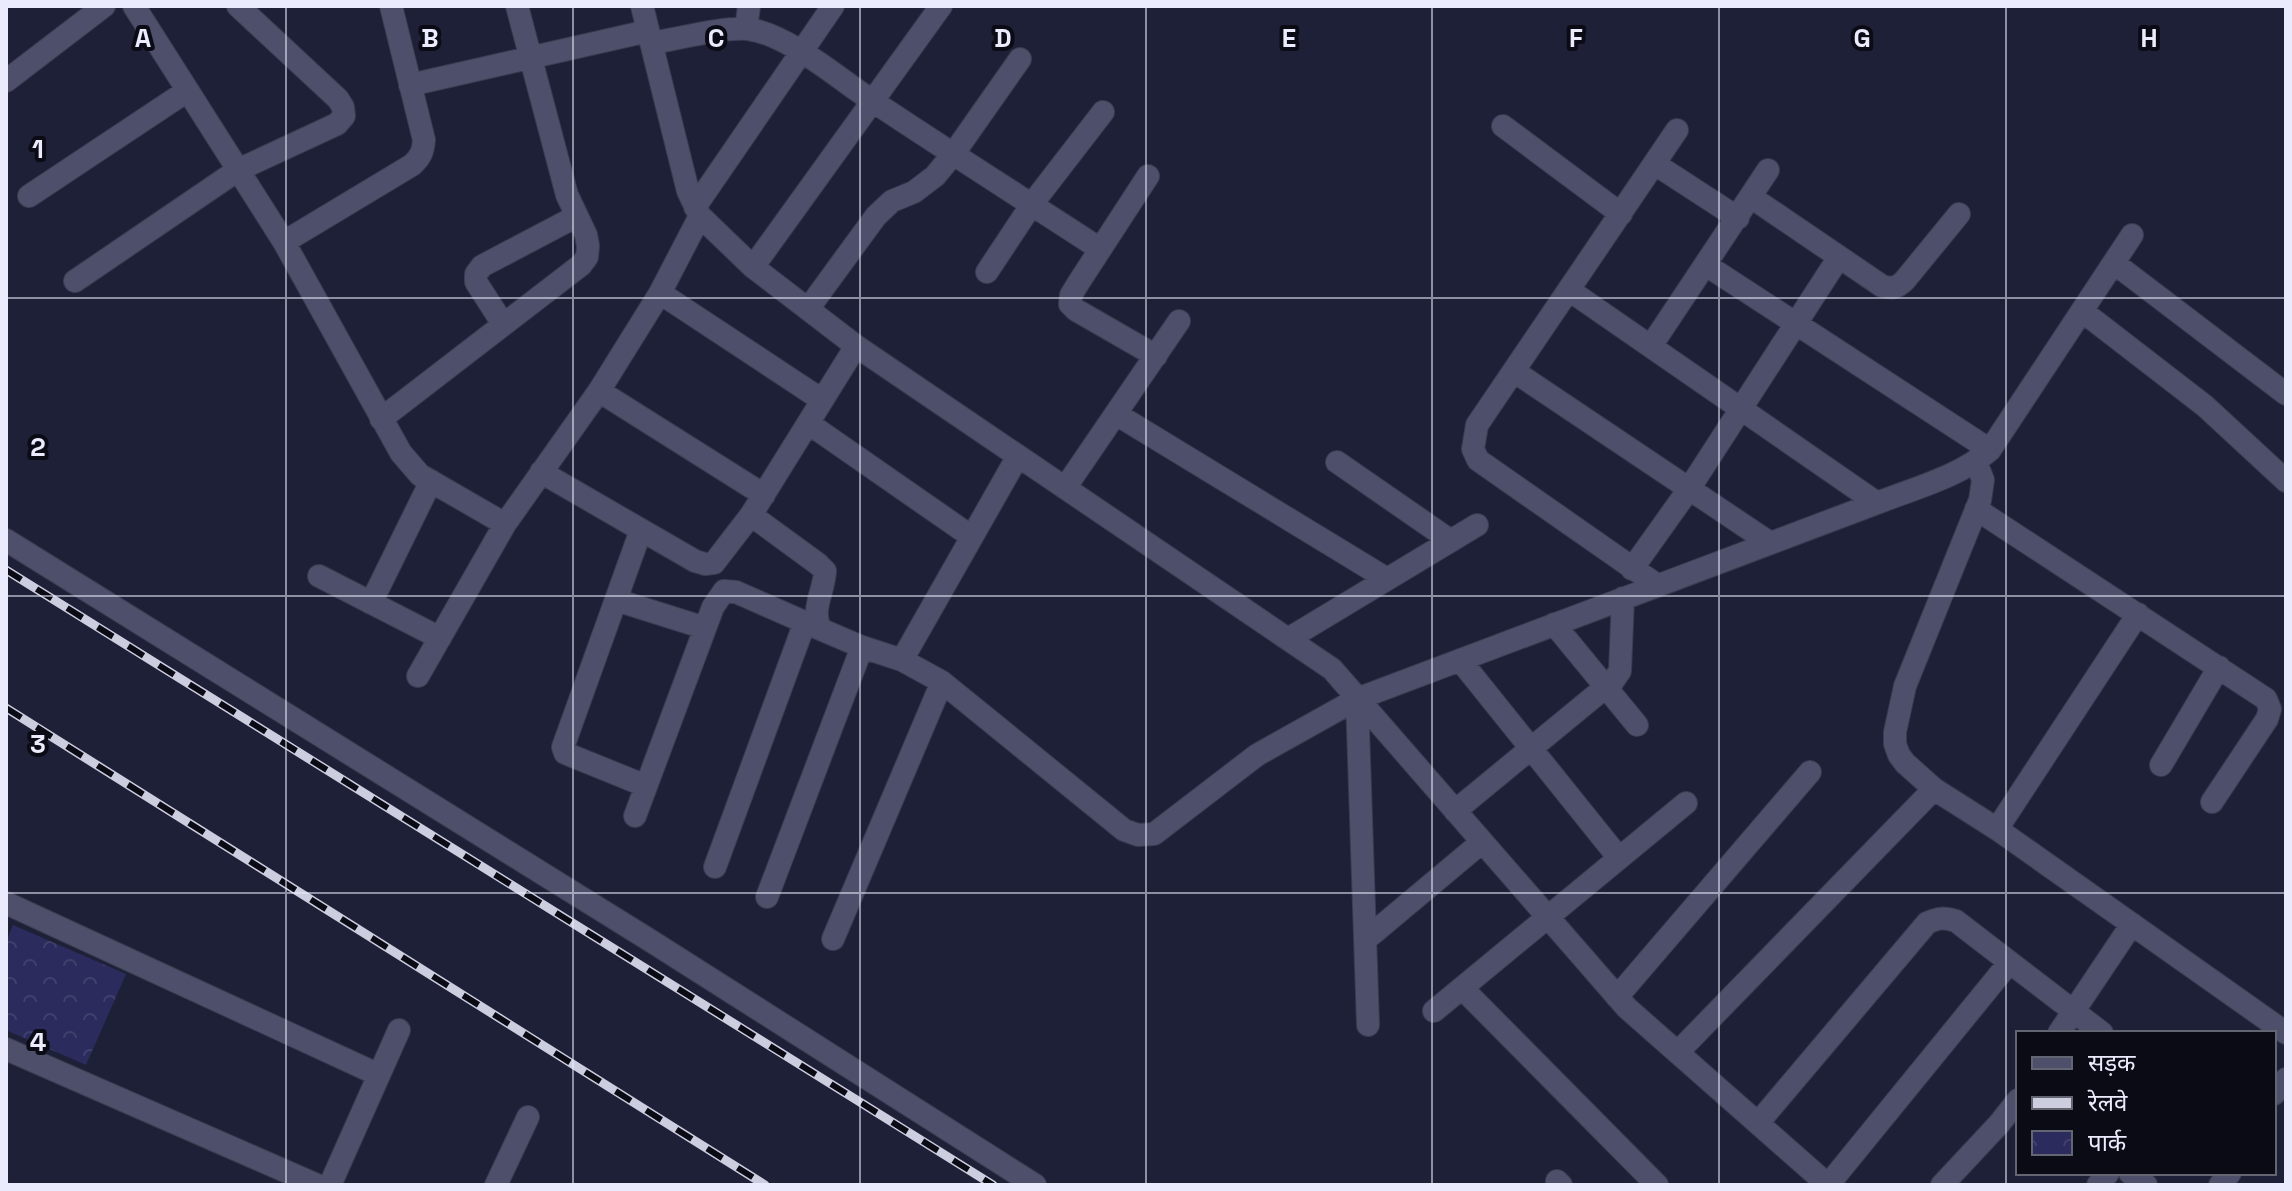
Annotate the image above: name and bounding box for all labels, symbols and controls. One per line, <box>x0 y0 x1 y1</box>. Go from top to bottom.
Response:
text: A <box>135 21 152 55</box>
text: B <box>421 21 439 55</box>
text: C <box>708 21 724 55</box>
text: D <box>994 21 1012 55</box>
text: E <box>1282 21 1296 55</box>
text: F <box>1569 21 1583 55</box>
text: G <box>1853 21 1871 55</box>
text: H <box>2140 21 2158 55</box>
text: 1 <box>32 132 44 166</box>
text: 2 <box>30 430 46 464</box>
text: 3 <box>30 727 46 761</box>
text: 4 <box>30 1025 46 1059</box>
legend <box>2016 1031 2276 1175</box>
text: सड़क <box>2088 1047 2136 1078</box>
text: रेलवे <box>2087 1087 2128 1118</box>
text: पार्क <box>2088 1127 2127 1158</box>

